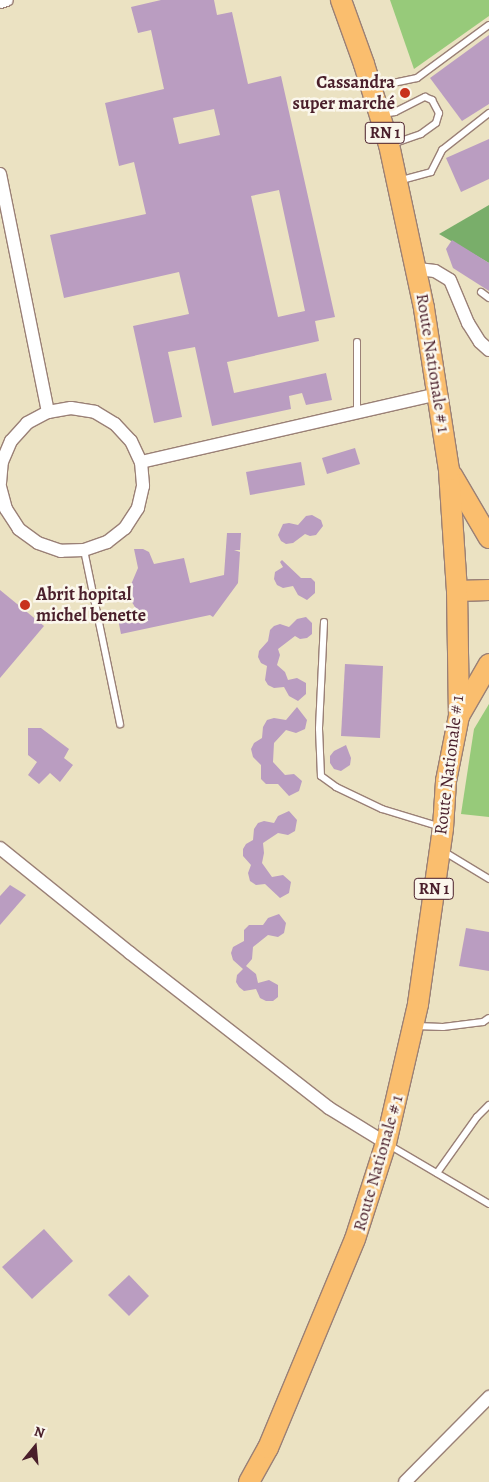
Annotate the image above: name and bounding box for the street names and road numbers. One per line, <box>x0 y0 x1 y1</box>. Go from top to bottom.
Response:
road number: RN 1 <box>364 120 406 146</box>
street label: Route Nationale # 1 <box>411 292 455 434</box>
street label: Route Nationale # 1 <box>430 694 468 836</box>
road number: RN 1 <box>413 876 455 902</box>
street label: Route Nationale # 1 <box>348 1092 408 1234</box>

